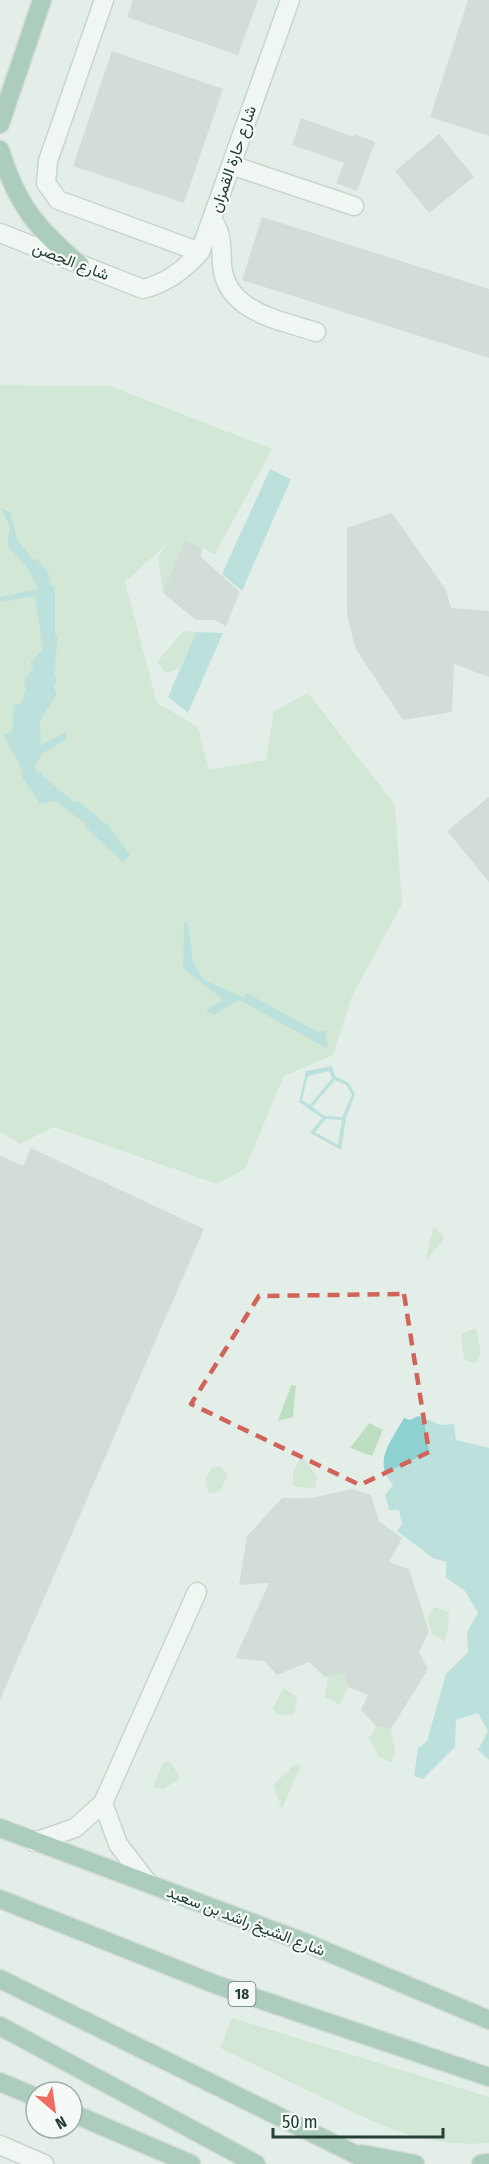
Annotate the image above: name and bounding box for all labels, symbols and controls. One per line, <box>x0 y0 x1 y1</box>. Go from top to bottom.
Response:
street label: شارع حارة القمزان <box>206 103 262 215</box>
street label: شارع الحِصن <box>29 238 112 286</box>
street label: شارع الشيخ راشد بن سعيد <box>163 1882 328 1962</box>
road number: 18 <box>228 1982 256 2006</box>
north arrow <box>24 2080 84 2140</box>
scale bar <box>273 2101 442 2139</box>
text: 50 m <box>282 2111 318 2133</box>
text: N <box>52 2112 70 2133</box>

